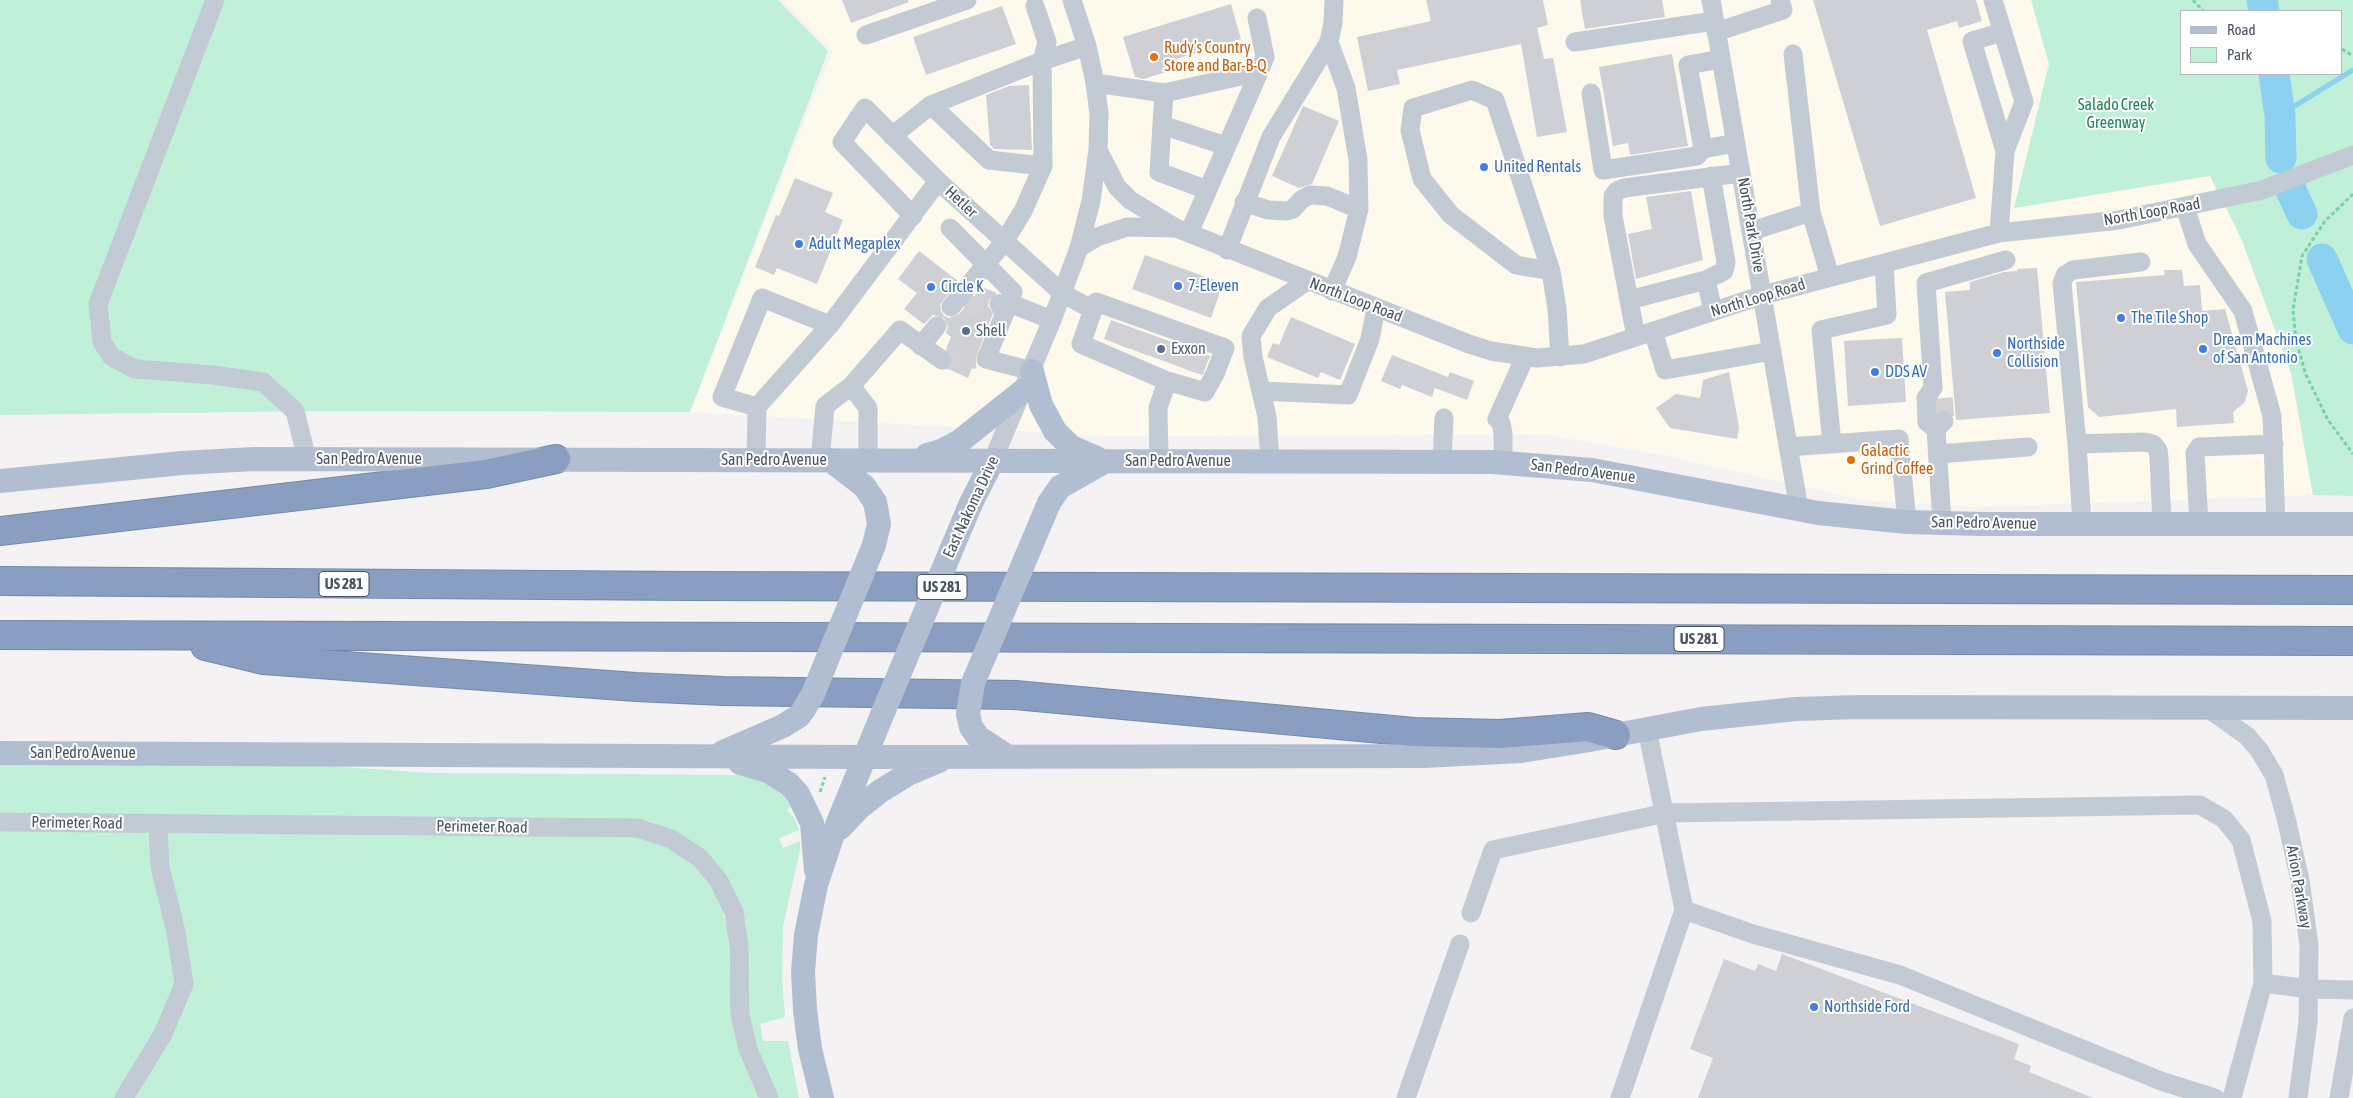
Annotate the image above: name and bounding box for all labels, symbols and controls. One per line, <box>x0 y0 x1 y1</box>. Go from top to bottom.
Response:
legend <box>2180 10 2343 75</box>
text: Road <box>2227 21 2256 38</box>
place label: Rudy’s Country Store and Bar-B-Q <box>1164 38 1267 76</box>
text: Park <box>2227 46 2252 63</box>
marker: Rudy’s Country Store and Bar-B-Q <box>1148 51 1160 63</box>
park label: Salado Creek Greenway <box>2078 95 2154 133</box>
place label: United Rentals <box>1494 157 1581 177</box>
marker: United Rentals <box>1478 161 1490 173</box>
street label: North Park Drive <box>1733 176 1769 274</box>
street label: Hetler <box>941 182 981 222</box>
street label: North Loop Road <box>2102 194 2202 230</box>
place label: Adult Megaplex <box>809 234 900 254</box>
marker: Adult Megaplex <box>793 238 805 250</box>
street label: North Loop Road <box>1307 274 1405 326</box>
street label: North Loop Road <box>1709 275 1807 321</box>
place label: 7-Eleven <box>1188 276 1239 296</box>
place label: Circle K <box>941 277 984 297</box>
marker: 7-Eleven <box>1172 280 1184 292</box>
marker: Circle K <box>925 281 937 293</box>
place label: The Tile Shop <box>2131 308 2208 328</box>
marker: The Tile Shop <box>2115 312 2127 324</box>
place label: Shell <box>976 321 1006 341</box>
marker: Shell <box>960 325 972 337</box>
place label: Dream Machines of San Antonio <box>2213 330 2311 368</box>
place label: Northside Collision <box>2007 334 2065 372</box>
place label: Exxon <box>1171 339 1206 359</box>
marker: Exxon <box>1155 343 1167 355</box>
marker: Dream Machines of San Antonio <box>2197 343 2209 355</box>
marker: Northside Collision <box>1991 347 2003 359</box>
place label: DDS AV <box>1885 362 1927 382</box>
marker: DDS AV <box>1869 366 1881 378</box>
place label: Galactic Grind Coffee <box>1861 441 1933 479</box>
street label: San Pedro Avenue <box>316 449 422 469</box>
street label: San Pedro Avenue <box>721 450 827 470</box>
street label: San Pedro Avenue <box>1125 451 1231 471</box>
street label: East Nakoma Drive <box>939 453 1003 561</box>
marker: Galactic Grind Coffee <box>1845 454 1857 466</box>
street label: San Pedro Avenue <box>1530 455 1636 487</box>
street label: San Pedro Avenue <box>1931 512 2037 534</box>
road number: US 281 <box>319 572 369 596</box>
road number: US 281 <box>917 574 967 600</box>
road number: US 281 <box>1674 626 1724 652</box>
street label: San Pedro Avenue <box>30 743 136 763</box>
street label: Perimeter Road <box>31 813 123 833</box>
street label: Perimeter Road <box>436 817 528 837</box>
street label: Arion Parkway <box>2282 844 2316 930</box>
place label: Northside Ford <box>1824 997 1910 1017</box>
marker: Northside Ford <box>1808 1001 1820 1013</box>

